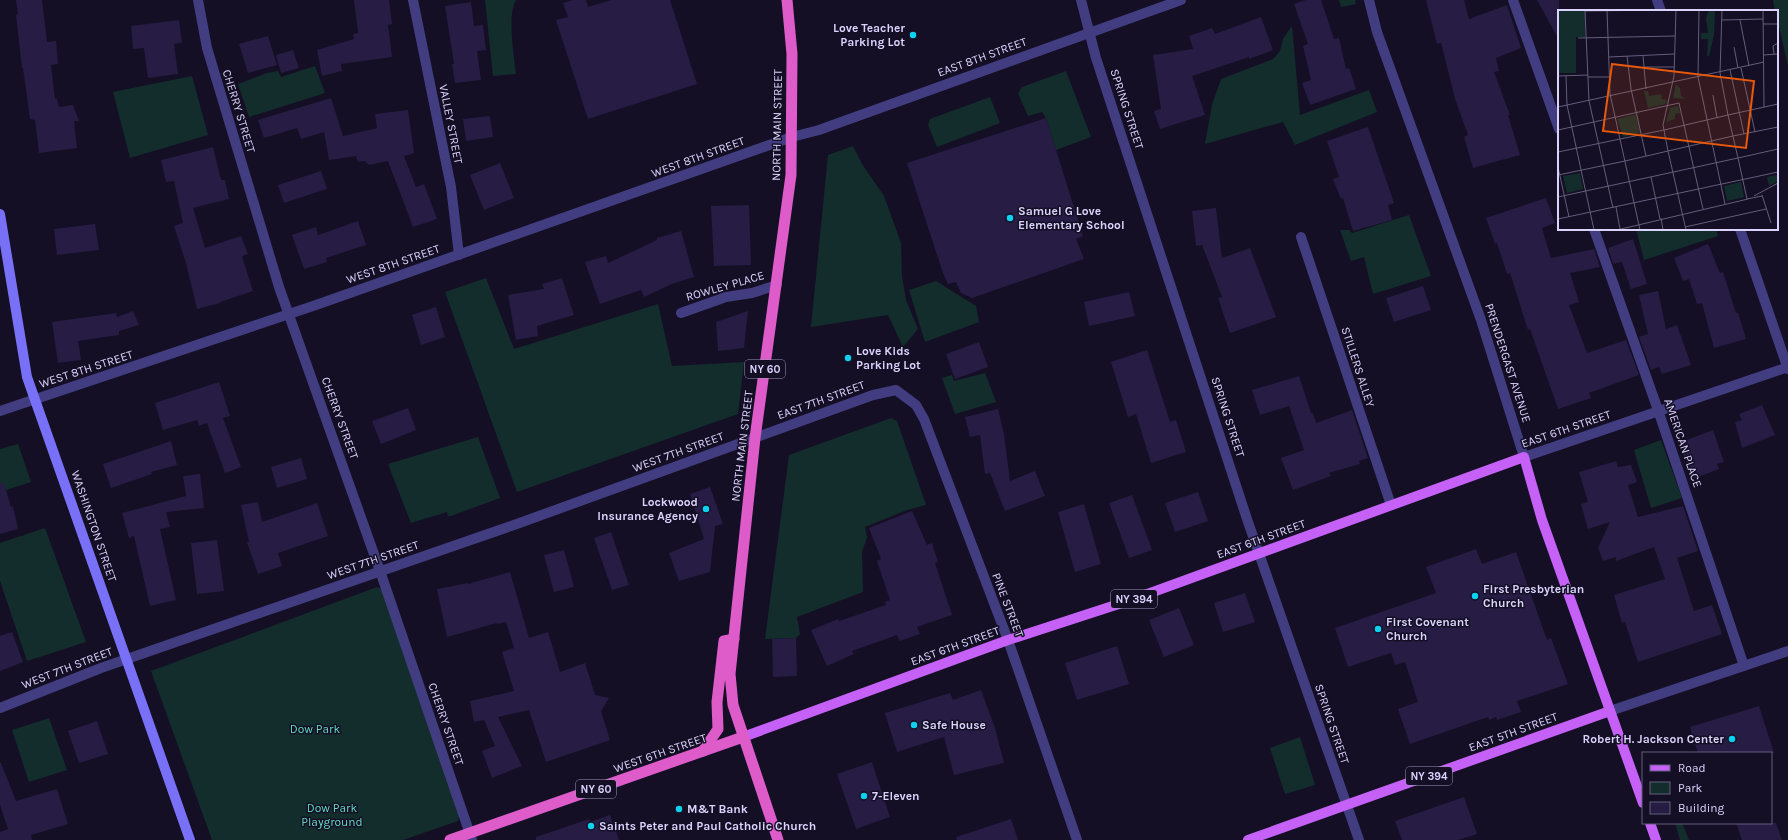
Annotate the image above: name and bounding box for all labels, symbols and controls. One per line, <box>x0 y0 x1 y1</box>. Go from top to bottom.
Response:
inset map <box>1558 10 1778 230</box>
place label: Love Teacher Parking Lot <box>833 21 905 49</box>
marker: Love Teacher Parking Lot <box>908 30 918 40</box>
street label: EAST 8TH STREET <box>935 34 1029 80</box>
street label: SPRING STREET <box>1107 67 1147 151</box>
street label: CHERRY STREET <box>220 68 258 154</box>
street label: NORTH MAIN STREET <box>769 69 785 181</box>
street label: VALLEY STREET <box>436 83 466 165</box>
street label: WEST 8TH STREET <box>650 134 746 180</box>
place label: Samuel G Love Elementary School <box>1018 204 1125 232</box>
marker: Samuel G Love Elementary School <box>1005 213 1015 223</box>
street label: WEST 8TH STREET <box>344 241 442 287</box>
street label: ROWLEY PLACE <box>684 268 766 304</box>
street label: PRENDERGAST AVENUE <box>1482 302 1534 424</box>
street label: STILLERS ALLEY <box>1338 325 1378 409</box>
place label: Love Kids Parking Lot <box>856 344 921 372</box>
street label: WEST 8TH STREET <box>37 347 135 391</box>
marker: Love Kids Parking Lot <box>843 353 853 363</box>
road number: NY 60 <box>745 360 785 378</box>
street label: CHERRY STREET <box>319 375 361 461</box>
street label: SPRING STREET <box>1208 375 1248 459</box>
street label: EAST 7TH STREET <box>775 378 867 422</box>
street label: NORTH MAIN STREET <box>728 390 756 502</box>
street label: AMERICAN PLACE <box>1661 397 1705 489</box>
street label: EAST 6TH STREET <box>1519 407 1613 451</box>
street label: WEST 7TH STREET <box>630 429 726 475</box>
street label: WASHINGTON STREET <box>68 469 120 583</box>
place label: Lockwood Insurance Agency <box>597 495 698 523</box>
marker: Lockwood Insurance Agency <box>701 504 711 514</box>
street label: EAST 6TH STREET <box>1215 516 1307 562</box>
street label: WEST 7TH STREET <box>325 538 421 582</box>
street label: PINE STREET <box>989 571 1027 639</box>
place label: First Presbyterian Church <box>1483 582 1584 610</box>
road number: NY 394 <box>1111 590 1157 608</box>
marker: First Presbyterian Church <box>1470 591 1480 601</box>
place label: First Covenant Church <box>1386 615 1469 643</box>
street label: EAST 6TH STREET <box>909 623 1001 669</box>
marker: First Covenant Church <box>1373 624 1383 634</box>
street label: WEST 7TH STREET <box>20 644 114 692</box>
street label: CHERRY STREET <box>425 681 467 767</box>
street label: SPRING STREET <box>1312 682 1352 766</box>
street label: EAST 5TH STREET <box>1467 709 1559 755</box>
place label: Safe House <box>922 718 986 732</box>
marker: Safe House <box>909 720 919 730</box>
park label: Dow Park <box>290 722 340 736</box>
street label: WEST 6TH STREET <box>612 731 708 775</box>
place label: Robert H. Jackson Center <box>1583 732 1724 746</box>
marker: Robert H. Jackson Center <box>1727 734 1737 744</box>
legend <box>1642 752 1772 824</box>
text: Road <box>1678 761 1706 775</box>
road number: NY 394 <box>1406 767 1452 785</box>
road number: NY 60 <box>576 780 616 798</box>
text: Park <box>1678 781 1703 795</box>
place label: 7-Eleven <box>872 789 920 803</box>
marker: 7-Eleven <box>859 791 869 801</box>
park label: Dow Park Playground <box>301 801 363 829</box>
text: Building <box>1678 801 1725 815</box>
place label: M&T Bank <box>687 802 748 816</box>
marker: M&T Bank <box>674 804 684 814</box>
place label: Saints Peter and Paul Catholic Church <box>599 819 816 833</box>
marker: Saints Peter and Paul Catholic Church <box>586 821 596 831</box>

